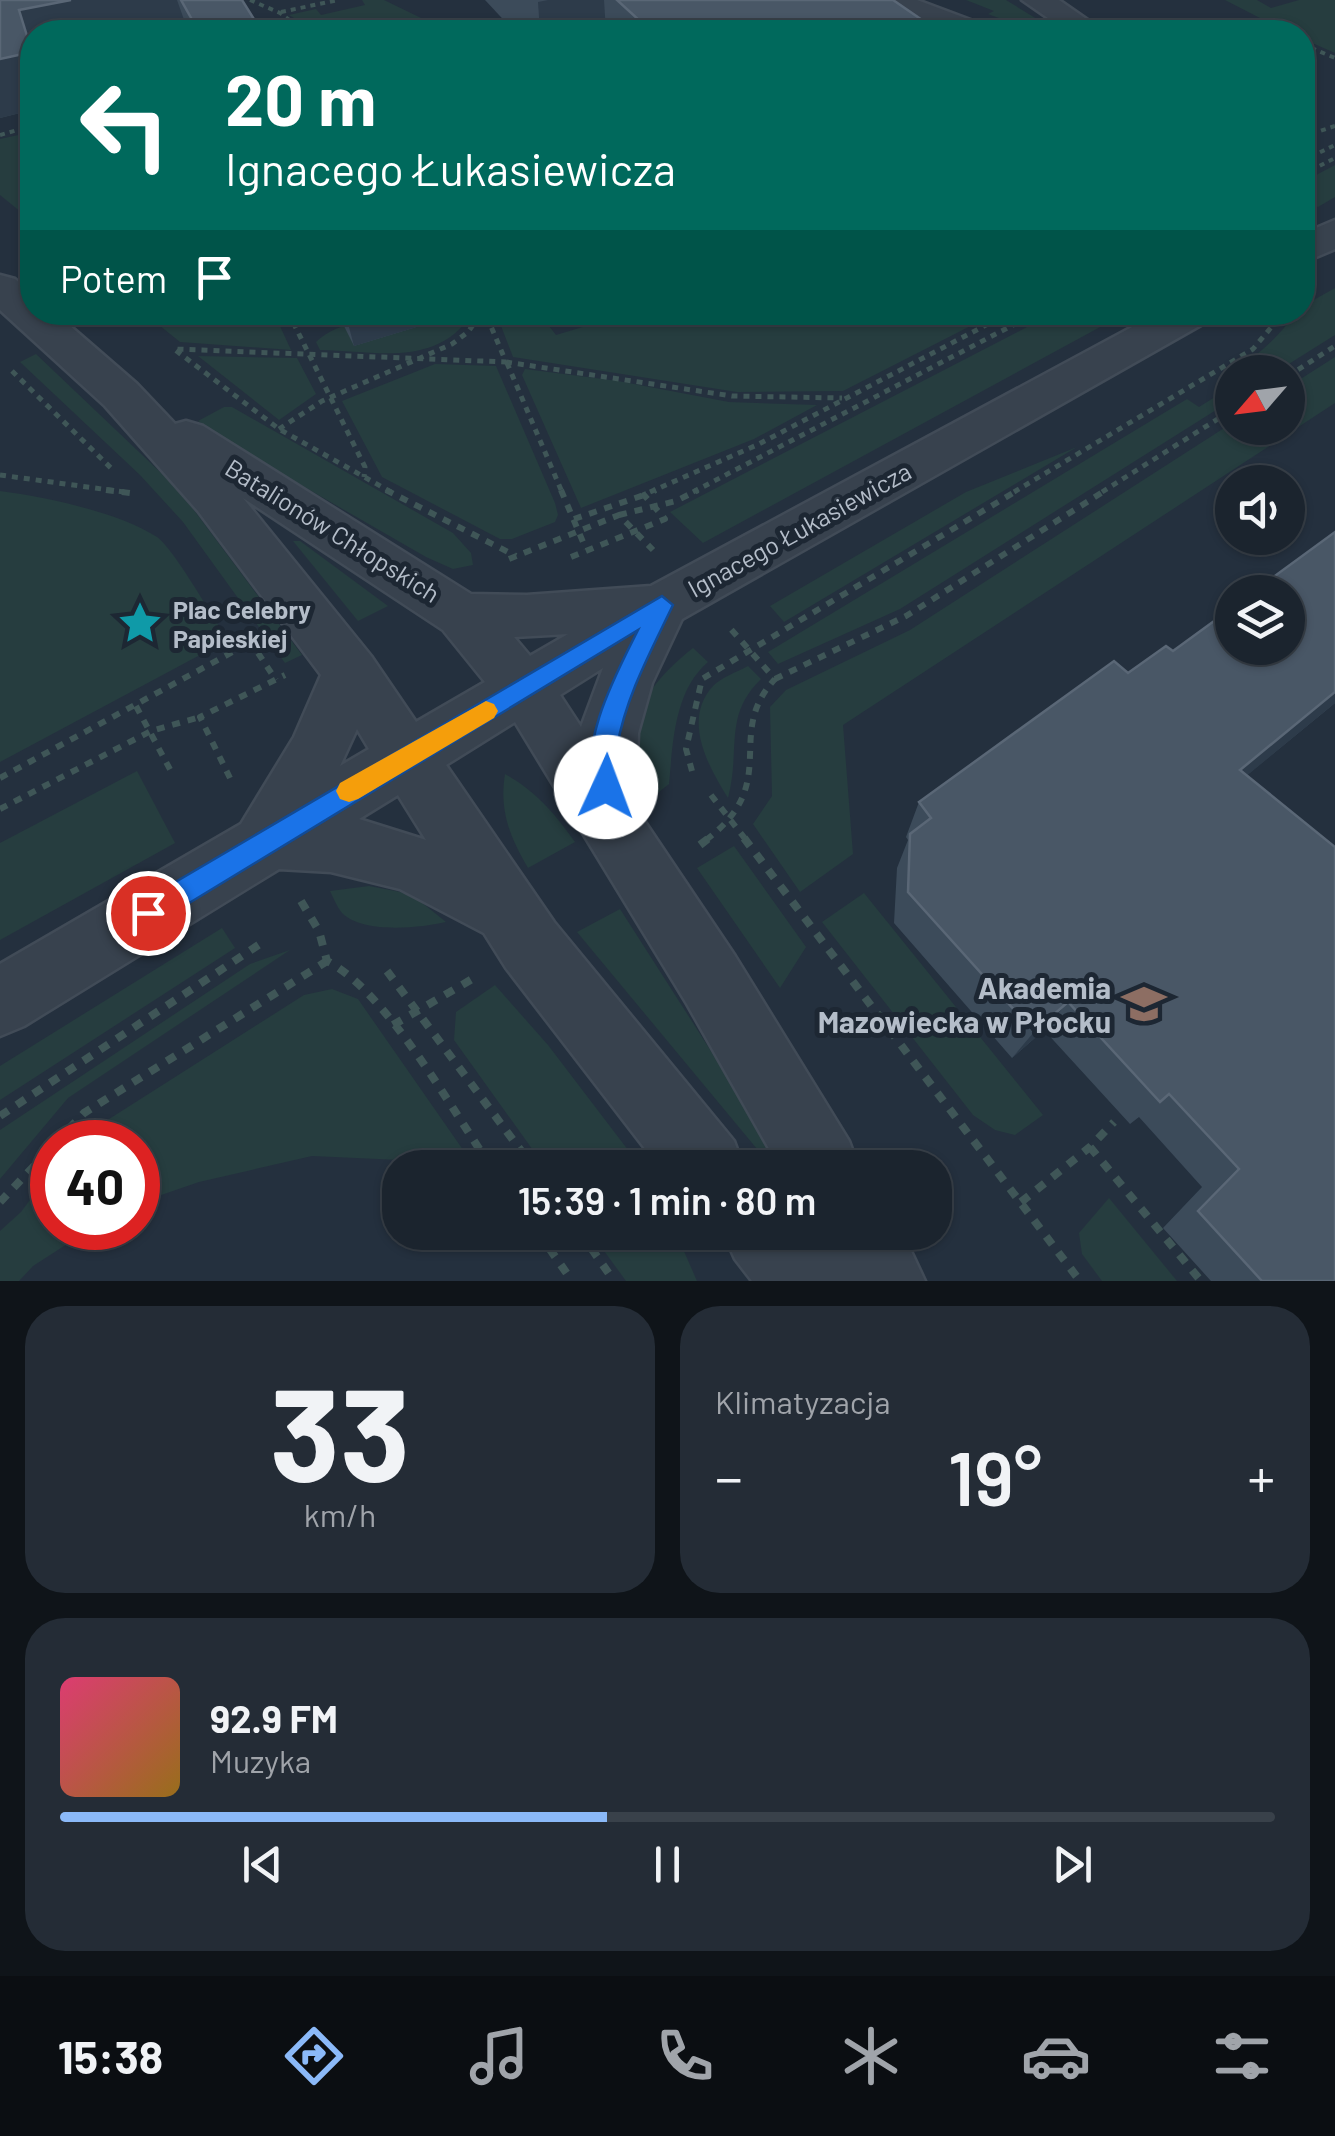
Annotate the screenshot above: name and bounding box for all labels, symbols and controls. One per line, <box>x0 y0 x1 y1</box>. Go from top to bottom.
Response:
text: 20 m <box>225 56 377 140</box>
icon: left <box>60 60 190 190</box>
text: Ignacego Łukasiewicza <box>225 141 676 195</box>
icon: arrive <box>187 250 242 305</box>
text: Potem <box>60 255 167 301</box>
north arrow <box>1215 355 1305 445</box>
map controls <box>1215 355 1305 665</box>
street label: Batalionów Chłopskich <box>220 452 446 608</box>
street label: Ignacego Łukasiewicza <box>682 455 916 603</box>
button: sound <box>1215 465 1305 555</box>
button: layers <box>1215 575 1305 665</box>
place label: Plac Celebry Papieskiej <box>173 594 311 653</box>
place icon: Plac Celebry Papieskiej <box>116 599 164 647</box>
position arrow <box>554 735 658 839</box>
pin <box>106 871 191 956</box>
icon: arrive <box>121 886 176 941</box>
place label: Akademia Mazowiecka w Płocku <box>818 969 1111 1039</box>
school or university icon: Akademia Mazowiecka w Płocku <box>1120 980 1168 1028</box>
speed limit sign: 40 <box>30 1120 160 1250</box>
text: 15:39 · 1 min · 80 m <box>518 1177 816 1223</box>
text: 33 <box>270 1352 410 1508</box>
text: Klimatyzacja <box>715 1382 891 1420</box>
text: 19° <box>948 1431 1042 1521</box>
text: − <box>715 1443 743 1509</box>
text: + <box>1247 1443 1275 1509</box>
text: km/h <box>304 1495 376 1533</box>
text: 92.9 FM <box>210 1695 338 1741</box>
text: Muzyka <box>210 1741 311 1779</box>
icon: previous <box>235 1837 290 1892</box>
icon: pause <box>640 1837 695 1892</box>
icon: next <box>1045 1837 1100 1892</box>
icon: directions <box>279 2021 349 2091</box>
icon: music <box>464 2021 534 2091</box>
icon: phone <box>650 2021 720 2091</box>
icon: climate <box>836 2021 906 2091</box>
icon: car <box>1021 2021 1091 2091</box>
icon: filters <box>1207 2021 1277 2091</box>
text: 15:38 <box>58 2029 163 2083</box>

